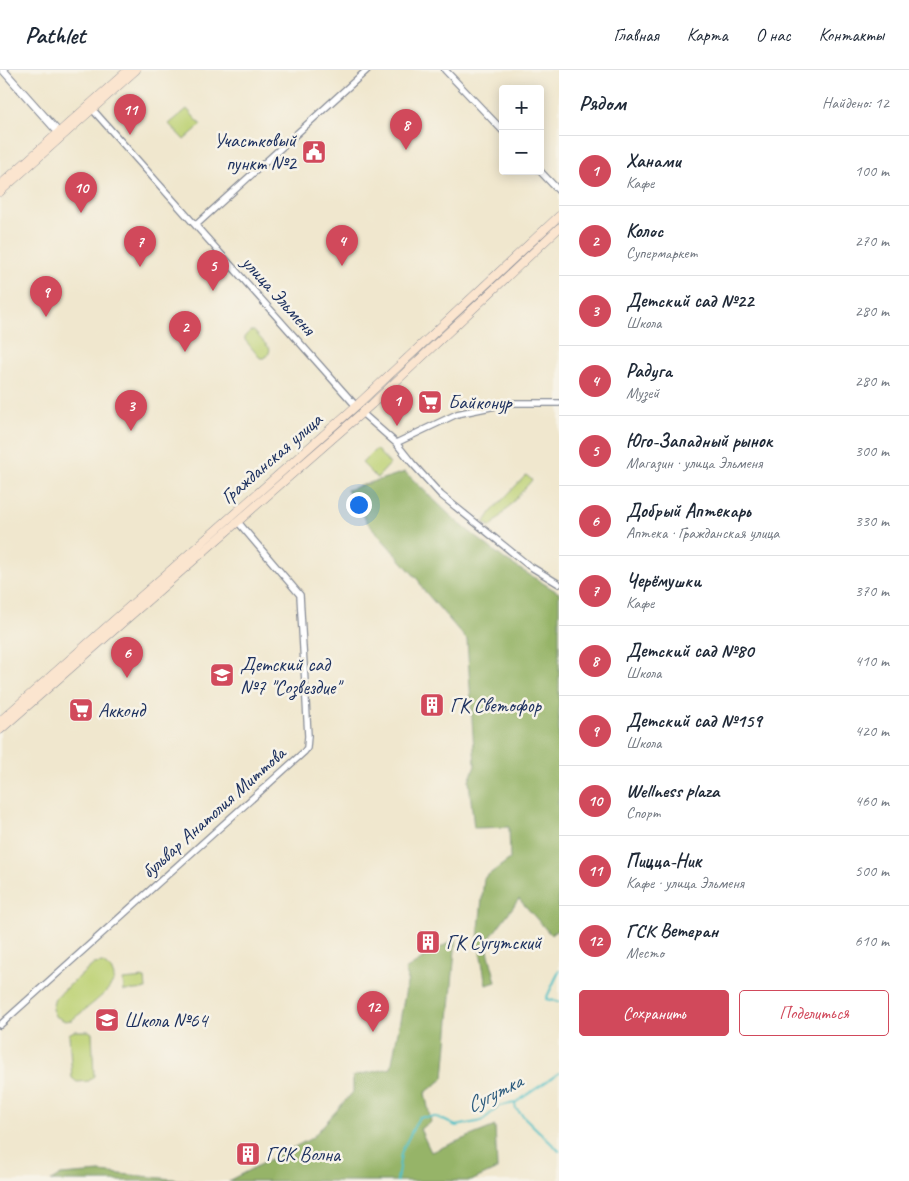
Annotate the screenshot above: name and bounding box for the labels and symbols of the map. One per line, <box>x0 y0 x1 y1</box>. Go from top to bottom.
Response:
pin: 11 <box>114 94 146 135</box>
pin: 8 <box>390 109 422 150</box>
place label: Участковый пункт №2 <box>214 128 298 176</box>
public building icon: Участковый пункт №2 <box>301 139 327 165</box>
pin: 10 <box>65 172 97 213</box>
pin: 4 <box>326 225 358 266</box>
pin: 7 <box>124 226 156 267</box>
pin: 5 <box>197 250 229 291</box>
street label: улица Эльменя <box>236 250 322 342</box>
pin: 9 <box>30 276 62 317</box>
pin: 2 <box>169 311 201 352</box>
pin: 1 <box>381 385 413 426</box>
supermarket icon: Байконур <box>417 389 443 415</box>
pin: 3 <box>115 390 147 431</box>
place label: Байконур <box>448 390 513 415</box>
street label: Гражданская улица <box>215 407 328 509</box>
your location <box>346 492 372 518</box>
pin: 6 <box>111 637 143 678</box>
place label: Детский сад №7 "Созвездие" <box>240 652 344 701</box>
school or university icon: Детский сад №7 "Созвездие" <box>209 662 235 688</box>
building icon: ГК Светофор <box>419 692 445 718</box>
place label: ГК Светофор <box>450 693 542 718</box>
supermarket icon: Акконд <box>68 697 94 723</box>
place label: Акконд <box>98 698 147 723</box>
street label: бульвар Анатолия Миттова <box>136 740 292 884</box>
building icon: ГК Сугутский <box>415 929 441 955</box>
place label: ГК Сугутский <box>446 930 543 955</box>
pin: 12 <box>357 991 389 1032</box>
school or university icon: Школа №64 <box>94 1007 120 1033</box>
place label: Школа №64 <box>124 1008 209 1033</box>
water label: Сугутка <box>462 1067 529 1118</box>
building icon: ГСК Волна <box>235 1141 261 1167</box>
place label: ГСК Волна <box>266 1142 342 1167</box>

